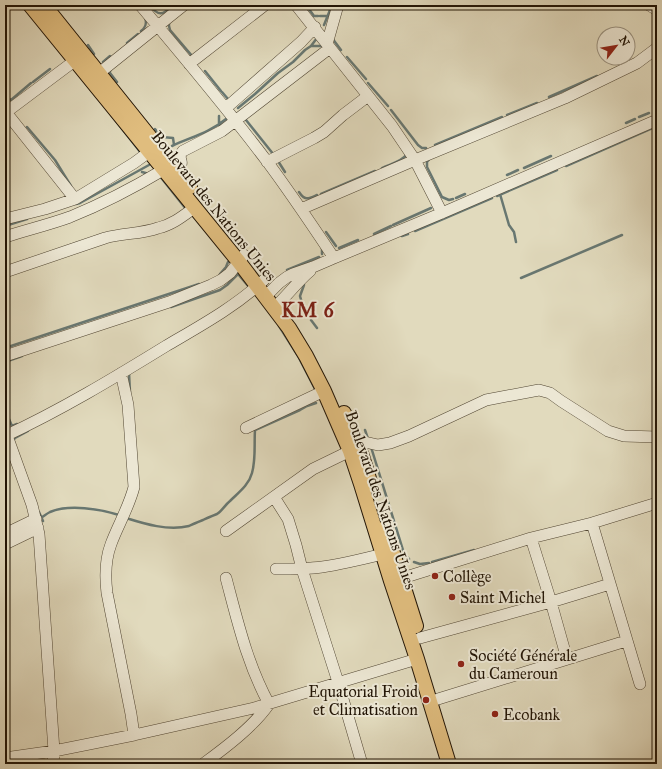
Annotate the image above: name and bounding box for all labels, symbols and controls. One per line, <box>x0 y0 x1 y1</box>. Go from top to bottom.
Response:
north arrow <box>596 26 636 66</box>
text: N <box>616 34 632 49</box>
street label: Boulevard des Nations Unies <box>148 127 281 285</box>
district label: KM 6 <box>281 298 335 322</box>
street label: Boulevard des Nations Unies <box>341 408 421 592</box>
place label: Collège <box>443 567 492 587</box>
marker: Collège <box>430 571 440 581</box>
place label: Saint Michel <box>460 588 546 607</box>
marker: Saint Michel <box>447 592 457 602</box>
place label: Société Générale du Cameroun <box>469 646 578 683</box>
marker: Société Générale du Cameroun <box>456 659 466 669</box>
place label: Equatorial Froid et Climatisation <box>308 682 418 719</box>
marker: Equatorial Froid et Climatisation <box>421 695 431 705</box>
place label: Ecobank <box>503 705 561 724</box>
marker: Ecobank <box>490 709 500 719</box>

